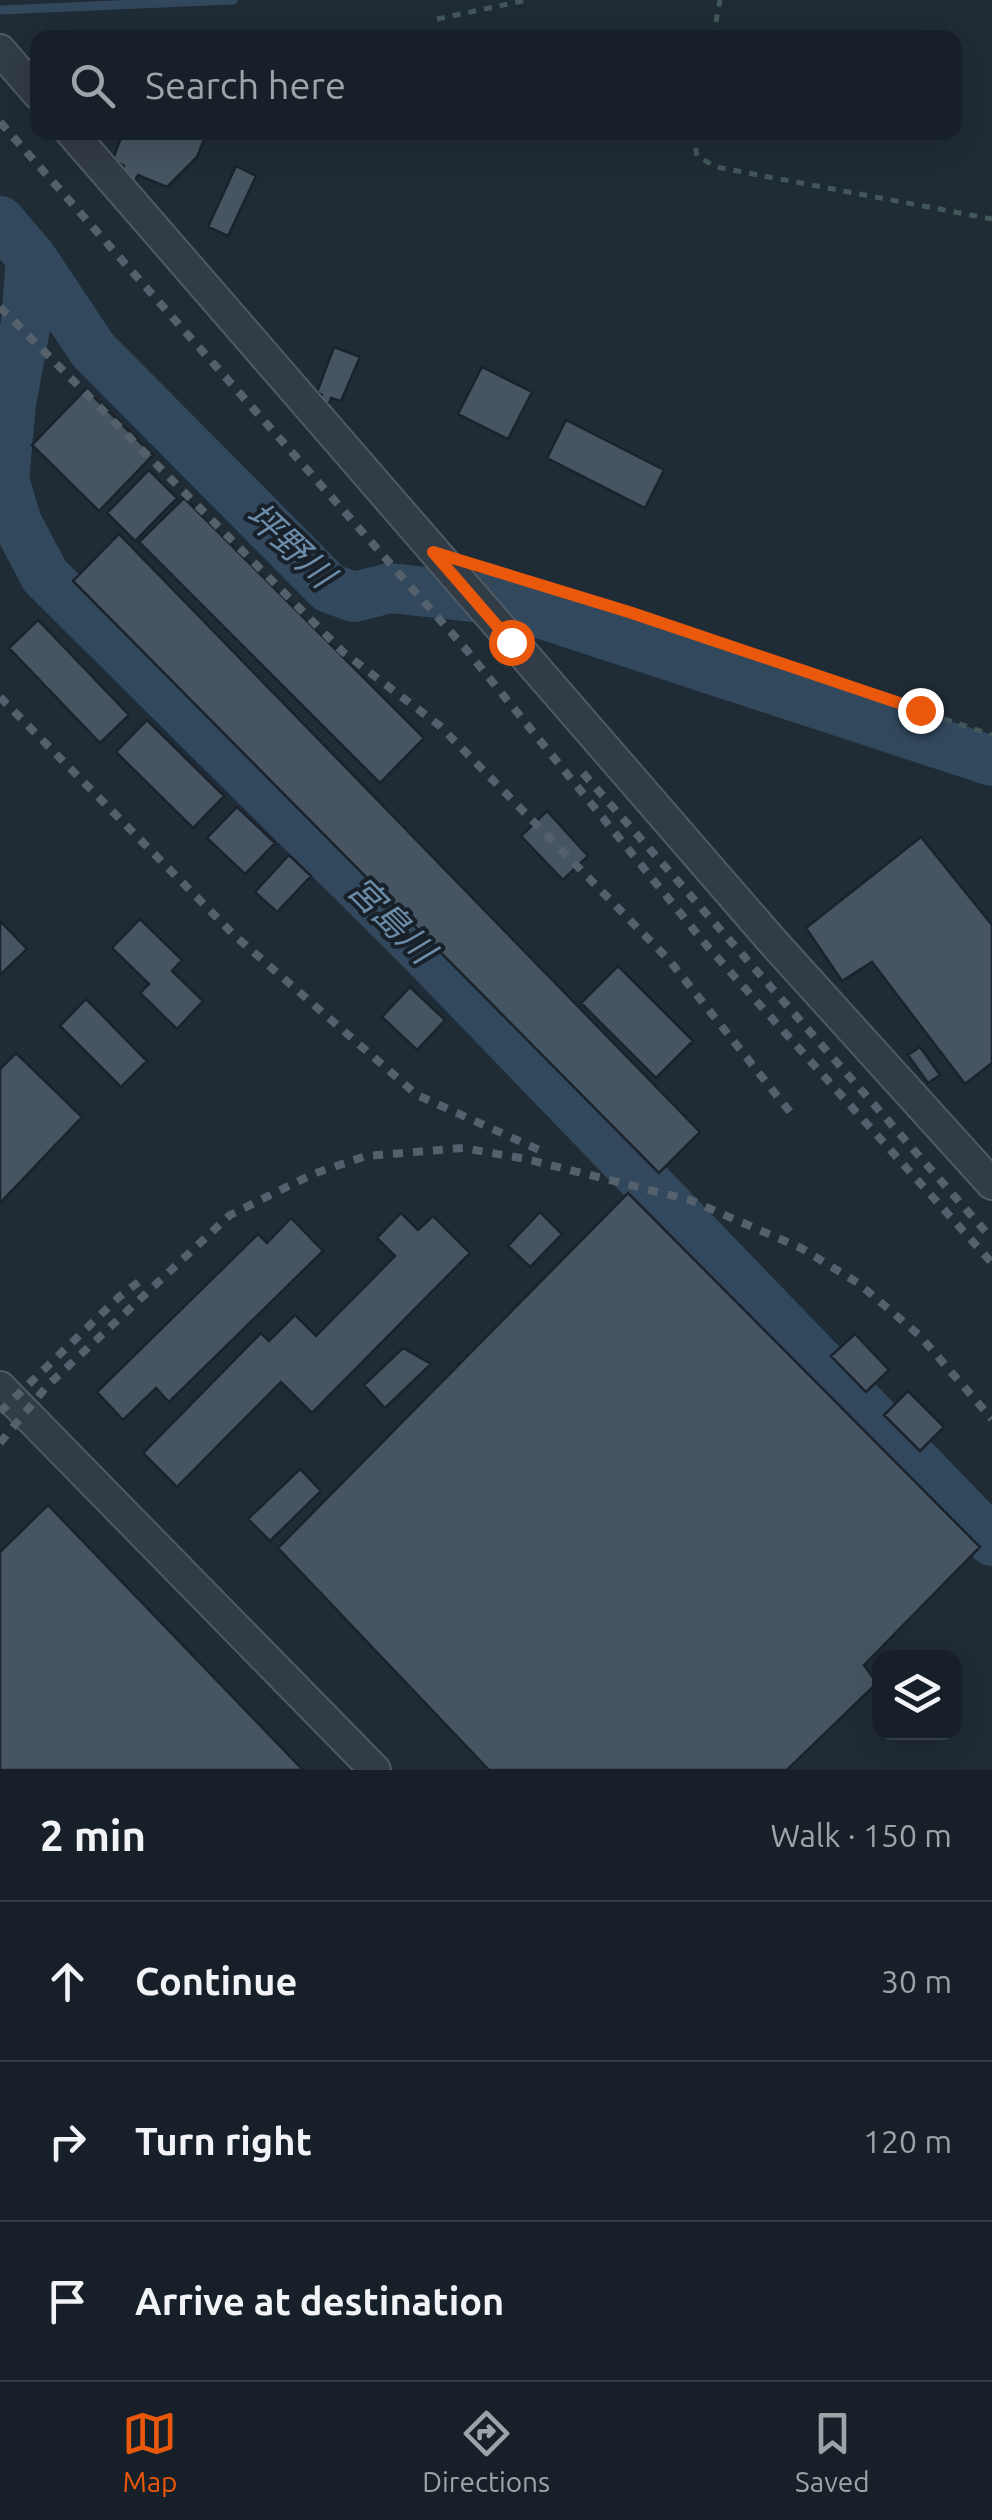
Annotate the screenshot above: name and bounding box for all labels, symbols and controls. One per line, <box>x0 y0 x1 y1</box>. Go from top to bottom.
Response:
search box <box>30 30 962 140</box>
icon: search <box>65 58 120 113</box>
text: Search here <box>145 64 346 106</box>
water label: 坪野川 <box>239 494 346 597</box>
route start <box>489 620 535 666</box>
route end <box>898 688 944 734</box>
water label: 宮島川 <box>340 868 446 973</box>
map controls <box>872 1650 962 1740</box>
button: layers <box>872 1650 962 1740</box>
text: 2 min <box>40 1812 146 1859</box>
text: Walk · 150 m <box>770 1817 952 1853</box>
icon: ahead <box>40 1954 95 2009</box>
text: Continue <box>135 1960 297 2002</box>
text: 30 m <box>881 1963 952 1999</box>
icon: right <box>40 2114 95 2169</box>
text: Turn right <box>135 2120 312 2162</box>
text: 120 m <box>863 2123 952 2159</box>
icon: arrive <box>40 2274 95 2329</box>
text: Arrive at destination <box>135 2280 504 2322</box>
tab: Map <box>122 2406 178 2497</box>
tab: Directions <box>422 2406 550 2497</box>
tab: Saved <box>795 2406 870 2497</box>

